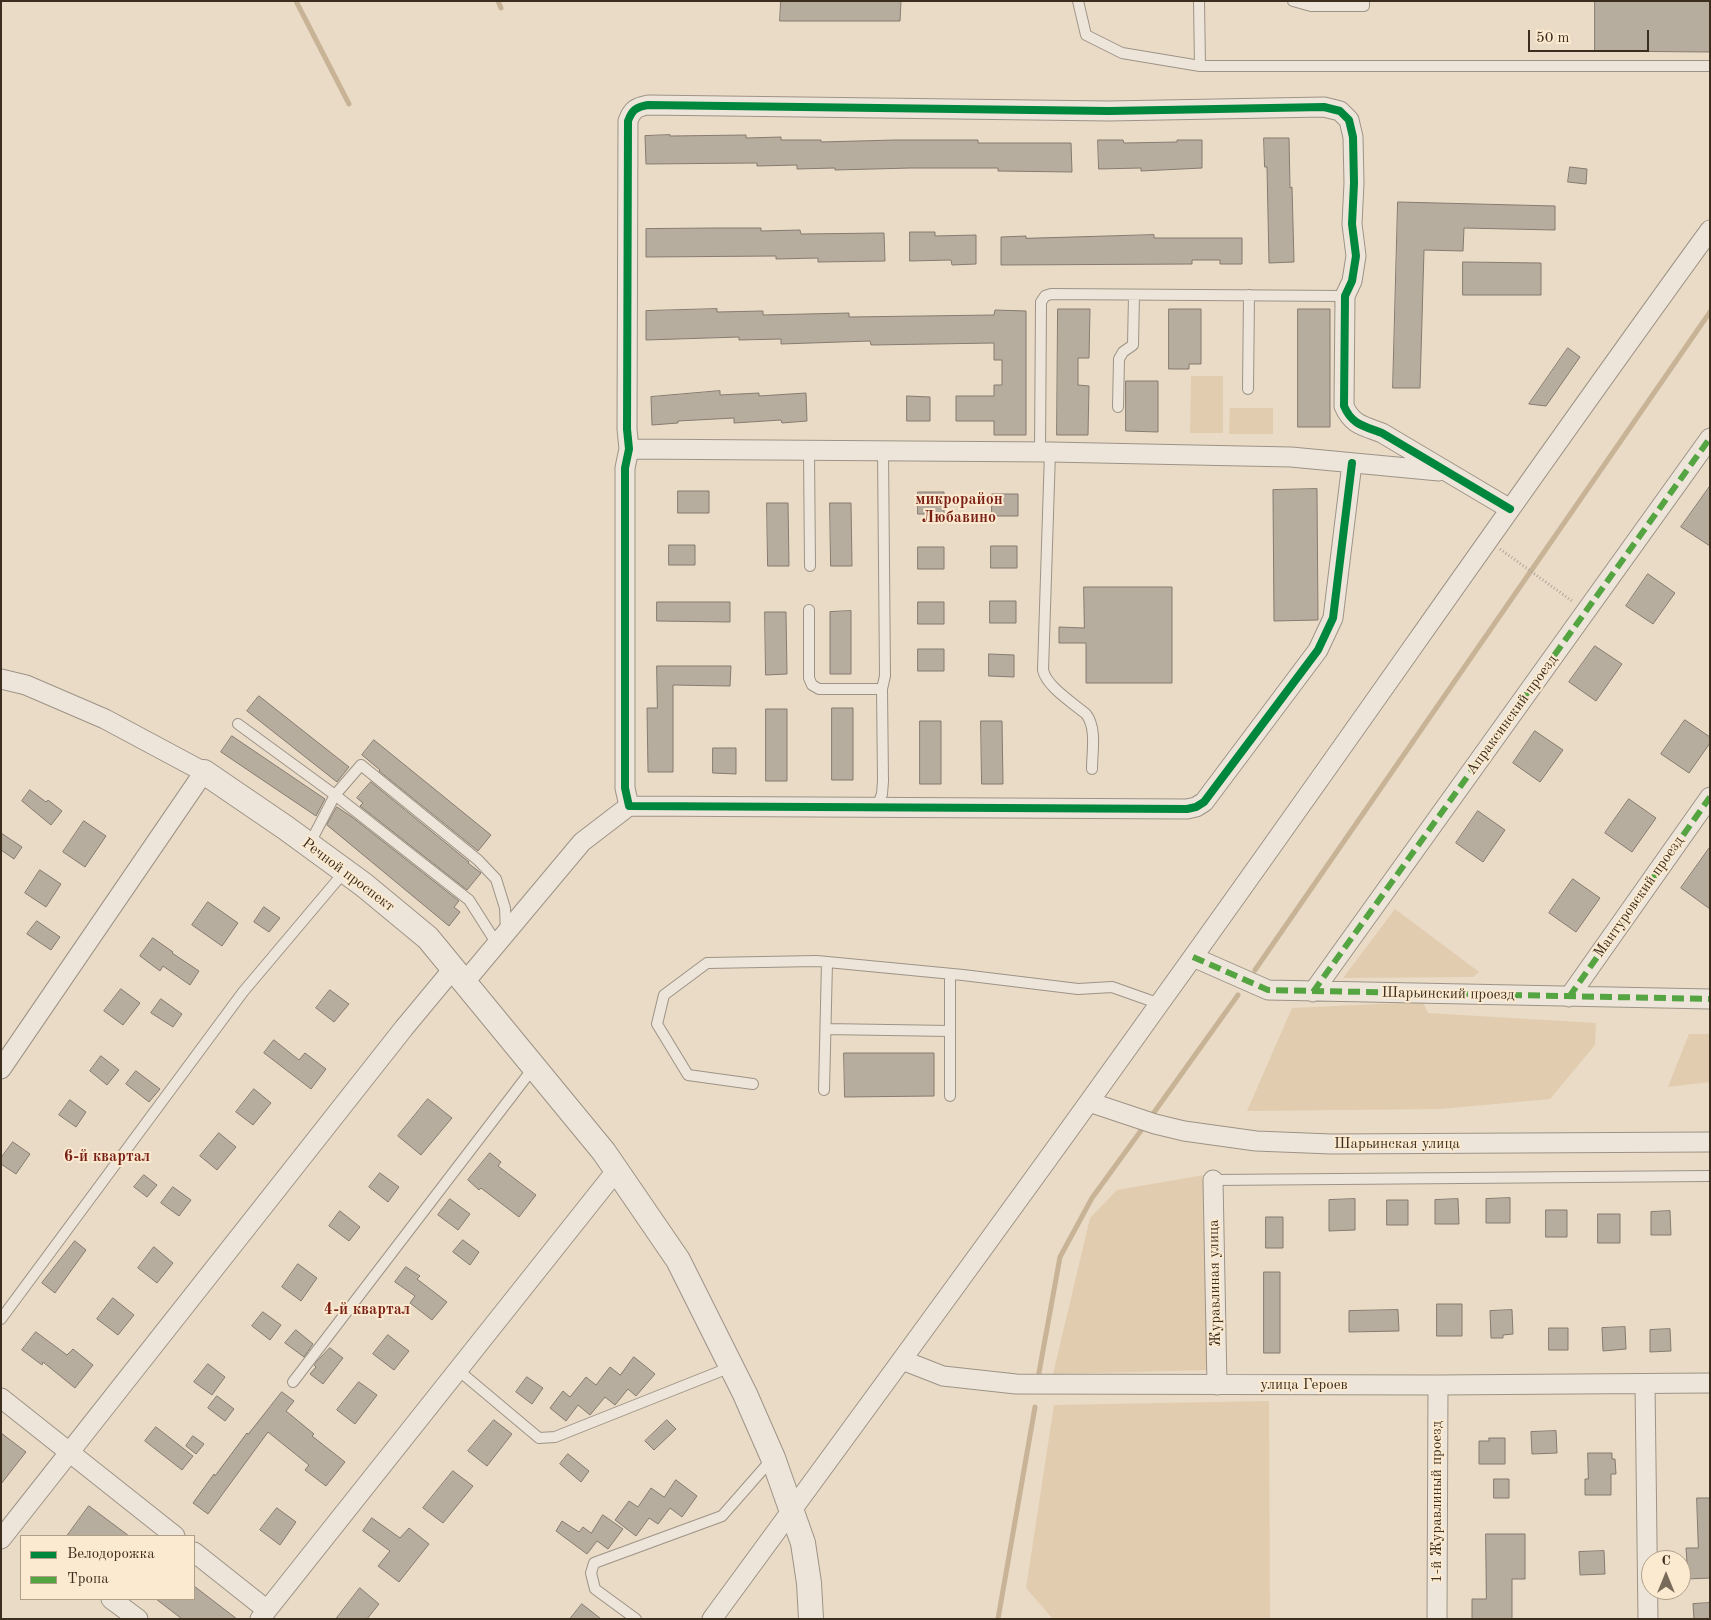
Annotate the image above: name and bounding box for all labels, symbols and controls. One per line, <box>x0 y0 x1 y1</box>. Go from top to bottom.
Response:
scale bar <box>1531 20 1652 52</box>
text: 50 m <box>1536 31 1570 46</box>
district label: микрорайон Любавино <box>915 490 1003 528</box>
street label: Апраксинский проезд <box>1462 652 1562 778</box>
street label: Мантуровский проезд <box>1590 833 1688 961</box>
street label: Речной проспект <box>298 834 398 916</box>
street label: Шарьинский проезд <box>1381 984 1515 1004</box>
street label: Шарьинская улица <box>1334 1135 1460 1153</box>
district label: 6-й квартал <box>64 1147 150 1167</box>
street label: Журавлиная улица <box>1205 1219 1225 1347</box>
district label: 4-й квартал <box>324 1300 410 1320</box>
street label: улица Героев <box>1260 1376 1348 1394</box>
street label: 1-й Журавлиный проезд <box>1428 1421 1446 1583</box>
legend <box>20 1535 195 1600</box>
text: Велодорожка <box>67 1547 155 1562</box>
north arrow <box>1641 1550 1691 1600</box>
text: С <box>1661 1554 1671 1568</box>
text: Тропа <box>67 1572 109 1587</box>

